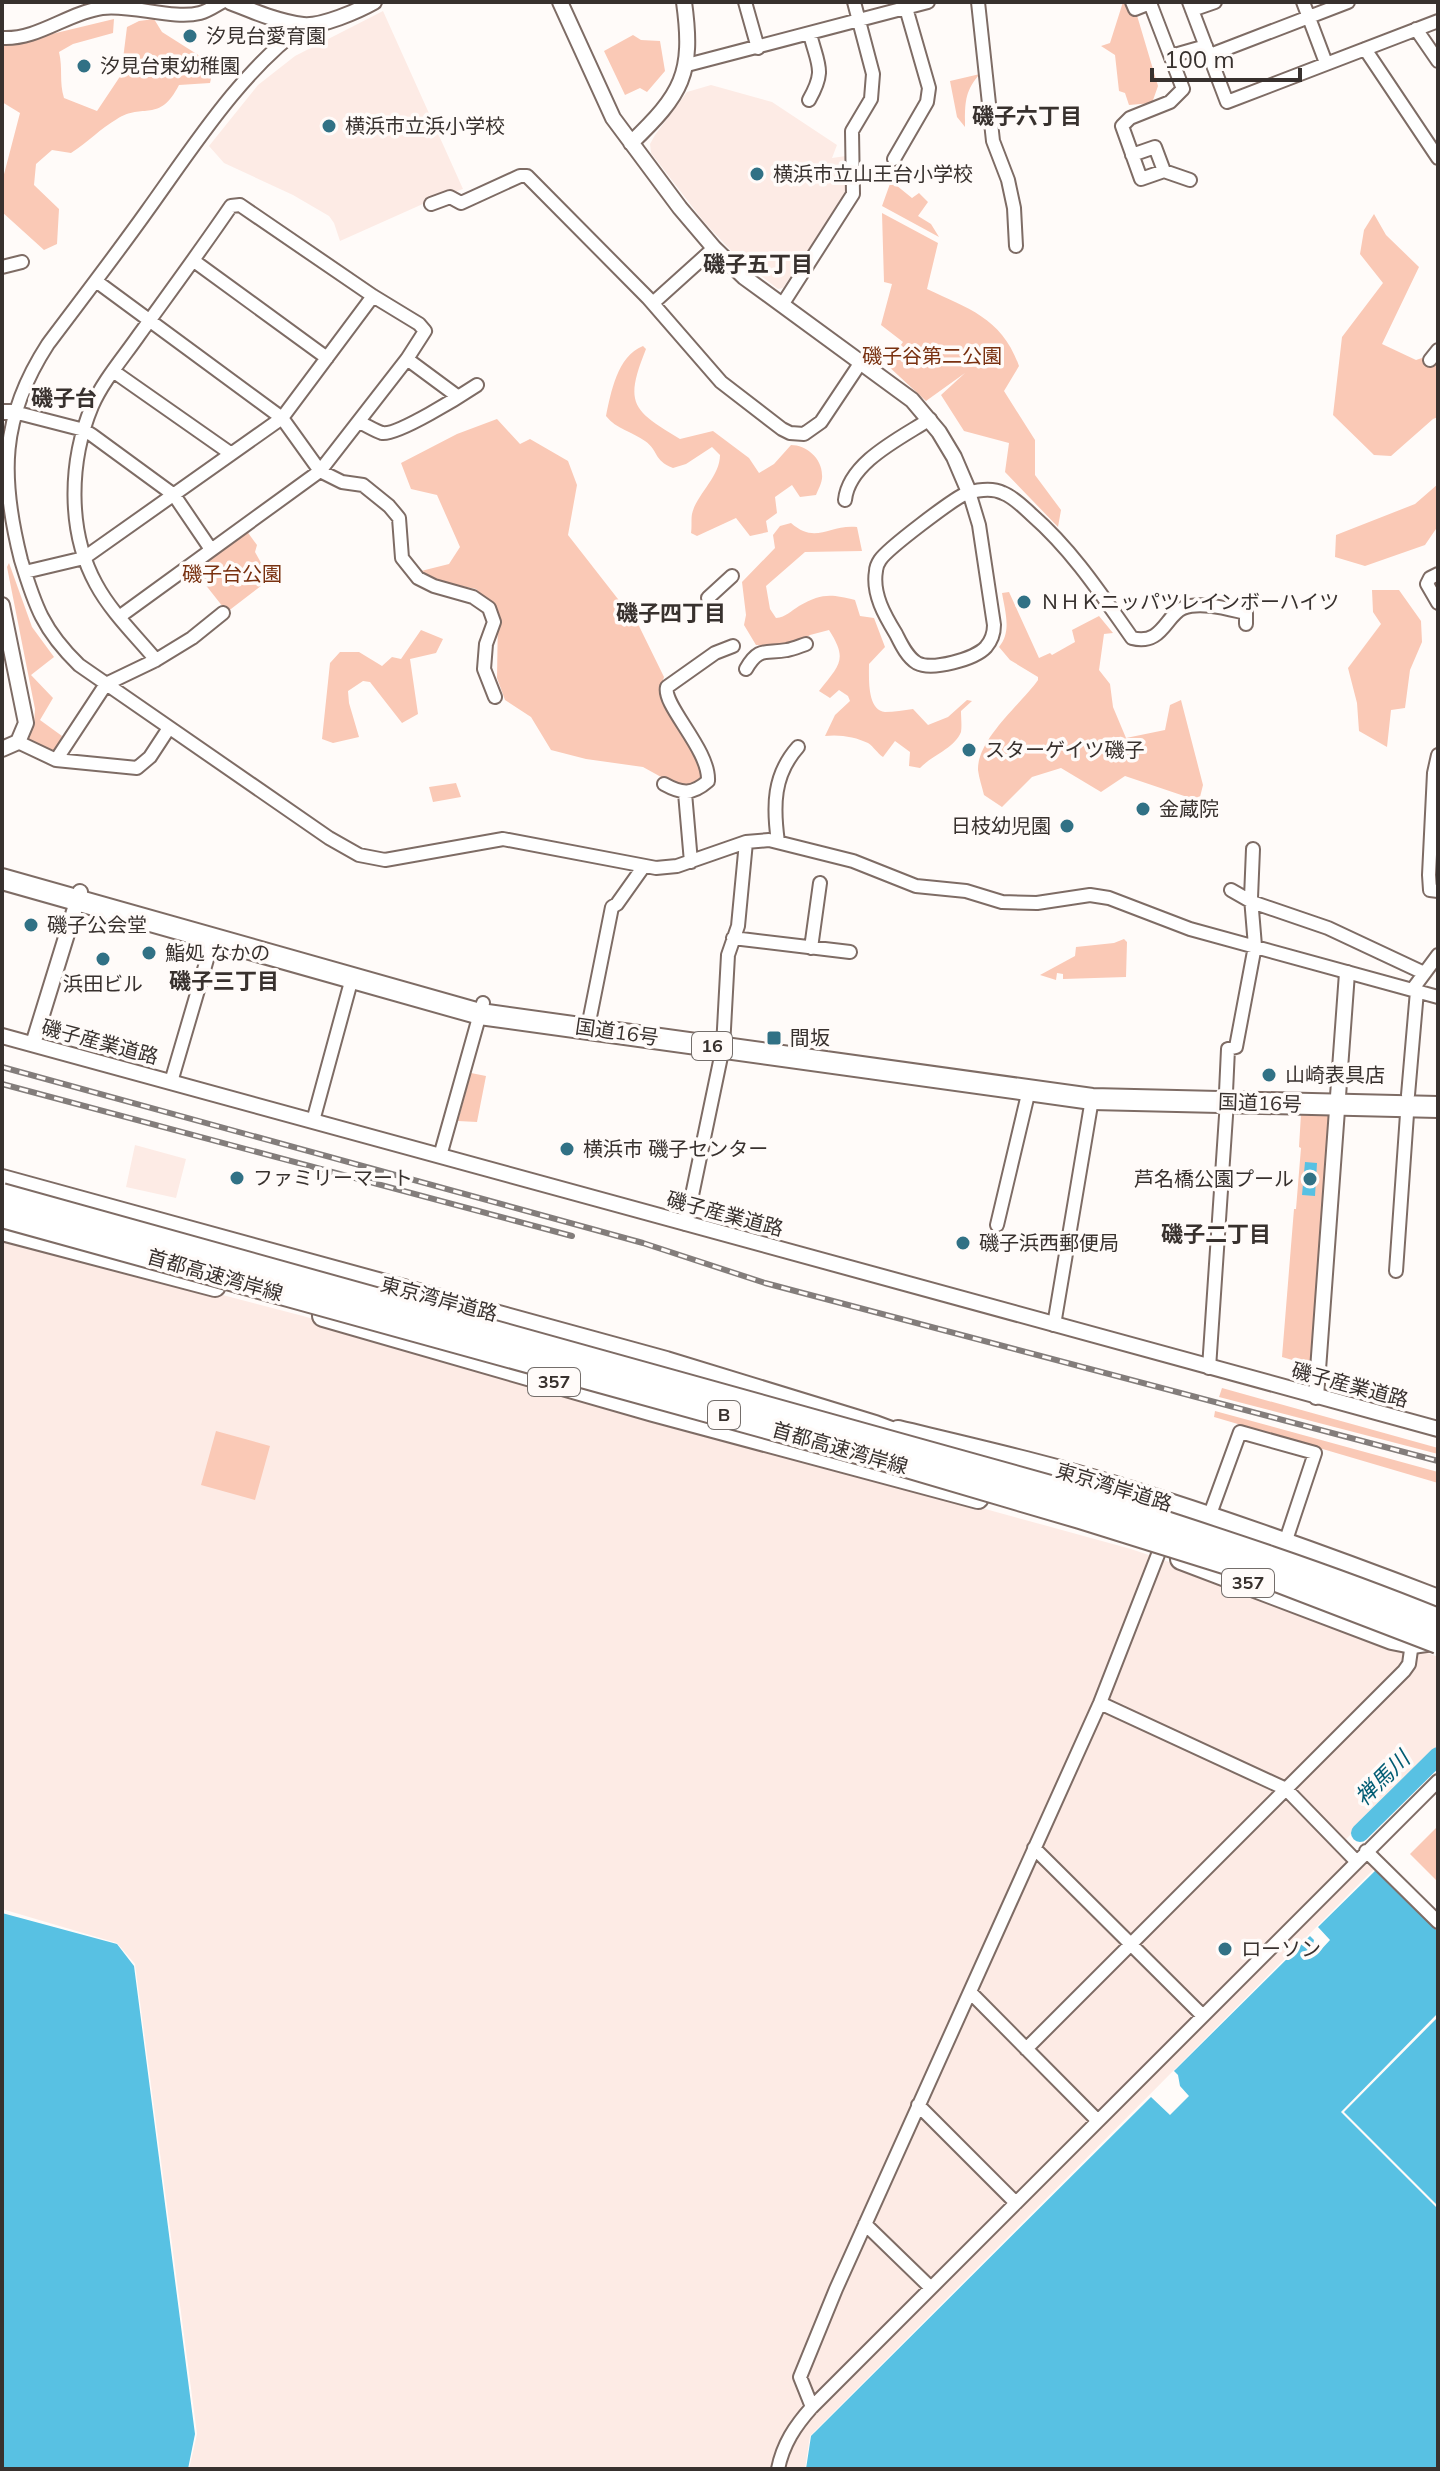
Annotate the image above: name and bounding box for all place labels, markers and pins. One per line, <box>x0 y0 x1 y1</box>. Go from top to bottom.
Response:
place label: 汐見台愛育園 <box>206 23 326 48</box>
marker: 汐見台愛育園 <box>181 27 199 45</box>
place label: 汐見台東幼稚園 <box>100 53 240 78</box>
marker: 汐見台東幼稚園 <box>75 57 93 75</box>
place label: 横浜市立浜小学校 <box>345 113 505 138</box>
marker: 横浜市立浜小学校 <box>320 117 338 135</box>
place label: 横浜市立山王台小学校 <box>773 161 973 186</box>
marker: 横浜市立山王台小学校 <box>748 165 766 183</box>
place label: ＮＨＫニッパツレインボーハイツ <box>1040 589 1339 614</box>
marker: ＮＨＫニッパツレインボーハイツ <box>1015 593 1033 611</box>
place label: スターゲイツ磯子 <box>985 737 1145 762</box>
marker: スターゲイツ磯子 <box>960 741 978 759</box>
place label: 金蔵院 <box>1159 796 1219 821</box>
marker: 金蔵院 <box>1134 800 1152 818</box>
place label: 日枝幼児園 <box>951 813 1051 838</box>
marker: 日枝幼児園 <box>1058 817 1076 835</box>
place label: 磯子公会堂 <box>47 912 147 937</box>
marker: 磯子公会堂 <box>22 916 40 934</box>
place label: 鮨処 なかの <box>165 940 270 965</box>
marker: 鮨処 なかの <box>140 944 158 962</box>
marker: 浜田ビル <box>94 950 112 968</box>
place label: 浜田ビル <box>63 971 143 996</box>
place label: 間坂 <box>790 1025 830 1050</box>
marker: 間坂 <box>765 1029 783 1047</box>
place label: 山崎表具店 <box>1285 1062 1385 1087</box>
marker: 山崎表具店 <box>1260 1066 1278 1084</box>
place label: 横浜市 磯子センター <box>583 1136 768 1161</box>
marker: 横浜市 磯子センター <box>558 1140 576 1158</box>
place label: ファミリーマート <box>253 1165 413 1190</box>
place label: 芦名橋公園プール <box>1134 1166 1294 1191</box>
marker: ファミリーマート <box>228 1169 246 1187</box>
marker: 芦名橋公園プール <box>1301 1170 1319 1188</box>
place label: 磯子浜西郵便局 <box>979 1230 1119 1255</box>
marker: 磯子浜西郵便局 <box>954 1234 972 1252</box>
place label: ローソン <box>1241 1936 1321 1961</box>
marker: ローソン <box>1216 1940 1234 1958</box>

